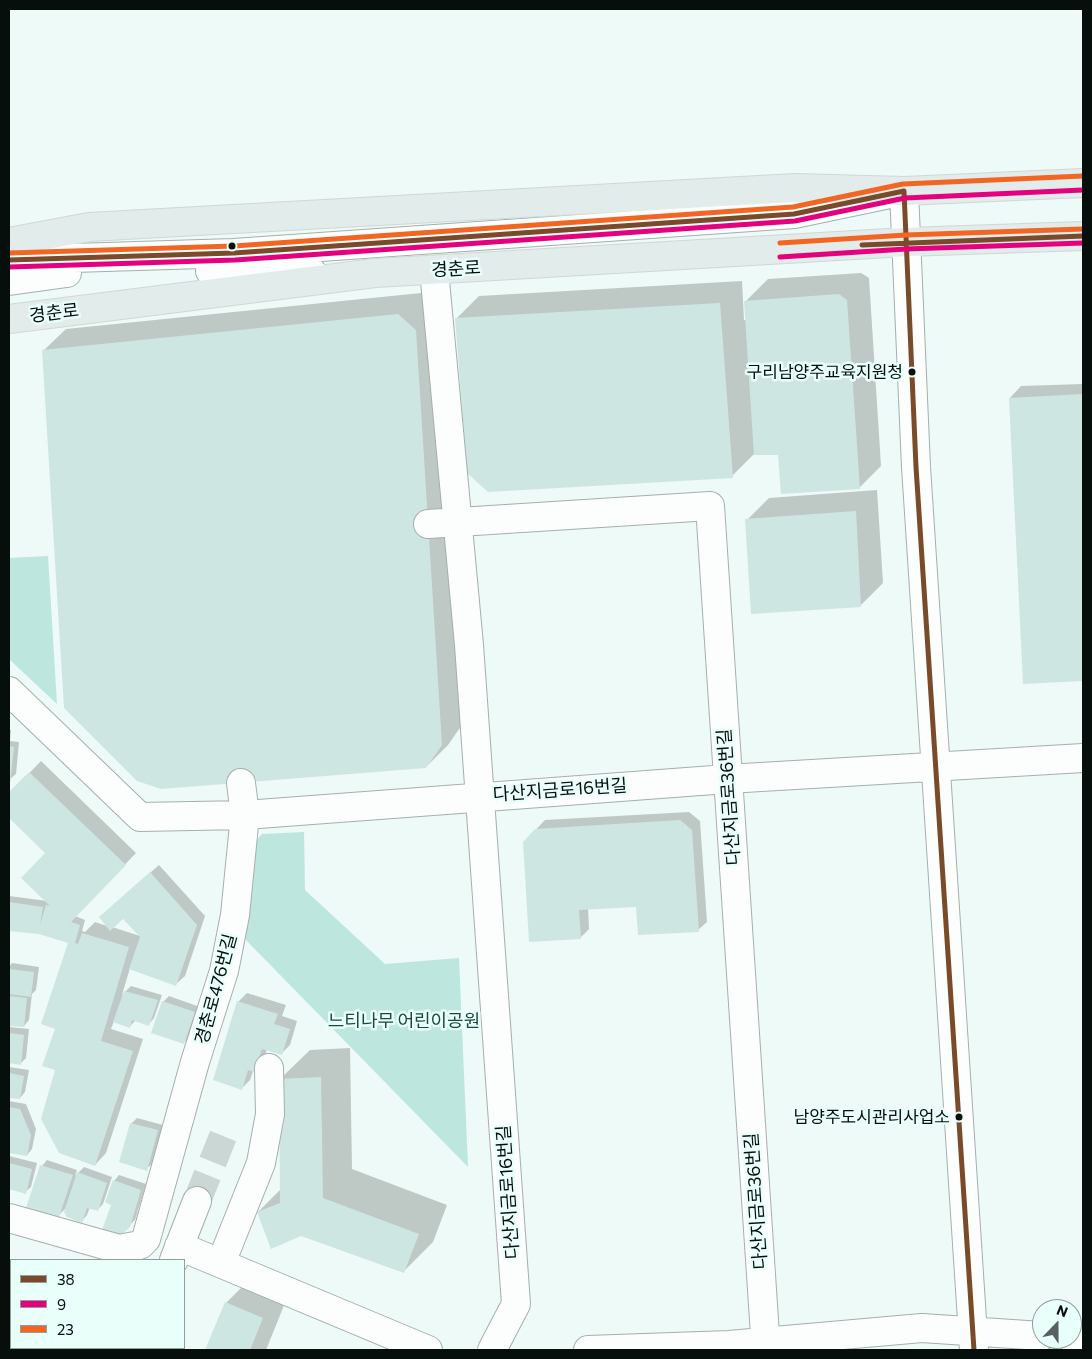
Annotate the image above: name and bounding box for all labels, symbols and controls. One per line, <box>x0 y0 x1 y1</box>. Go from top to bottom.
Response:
unlabelled marker <box>227 241 237 251</box>
street label: 경춘로 <box>431 257 481 281</box>
street label: 경춘로 <box>28 299 80 327</box>
place label: 구리남양주교육지원청 <box>747 362 903 382</box>
marker: 구리남양주교육지원청 <box>907 367 917 377</box>
street label: 다산지금로36번길 <box>713 728 745 866</box>
street label: 다산지금로16번길 <box>492 775 628 805</box>
street label: 경춘로476번길 <box>191 931 241 1047</box>
park label: 느티나무 어린이공원 <box>328 1010 480 1032</box>
place label: 남양주도시관리사업소 <box>794 1107 950 1127</box>
marker: 남양주도시관리사업소 <box>954 1112 964 1122</box>
street label: 다산지금로16번길 <box>493 1124 523 1260</box>
street label: 다산지금로36번길 <box>740 1132 772 1270</box>
legend <box>10 1259 185 1349</box>
text: 38 <box>57 1270 75 1288</box>
text: 9 <box>57 1295 66 1313</box>
north arrow <box>1032 1299 1082 1349</box>
text: N <box>1054 1301 1070 1320</box>
text: 23 <box>57 1320 74 1338</box>

